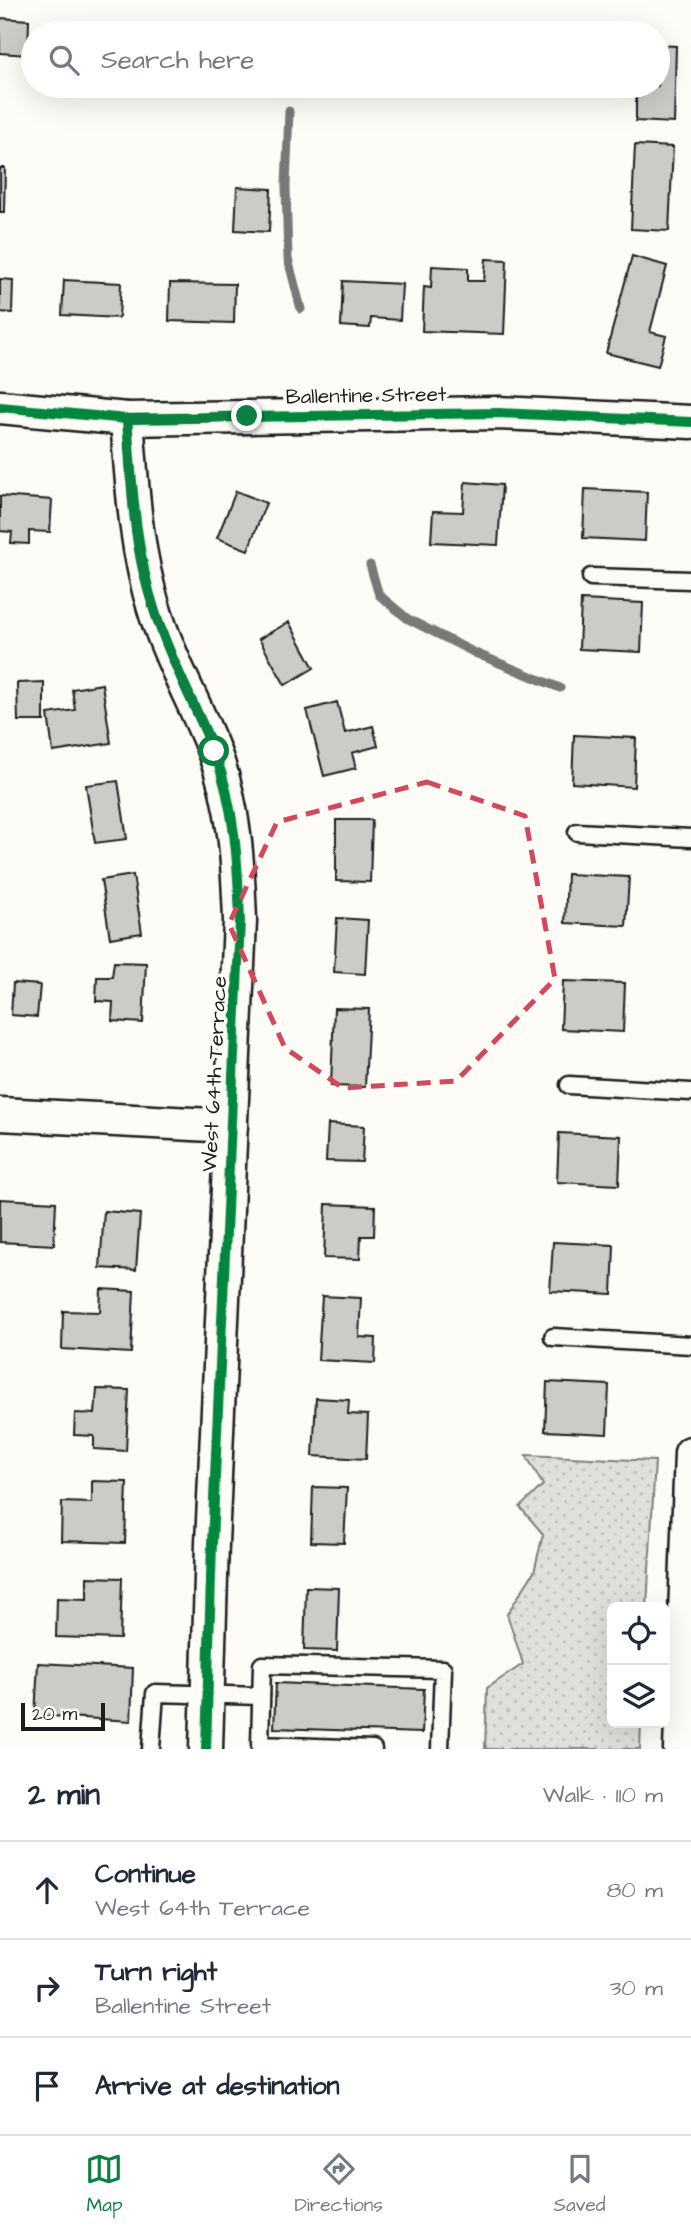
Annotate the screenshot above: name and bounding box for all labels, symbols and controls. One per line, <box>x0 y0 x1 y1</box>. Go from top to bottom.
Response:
search box <box>21 21 670 98</box>
icon: search <box>45 41 83 79</box>
text: Search here <box>101 42 254 78</box>
street label: Ballentine Street <box>285 380 447 411</box>
route end <box>231 400 262 431</box>
route start <box>198 735 229 766</box>
street label: West 64th Terrace <box>195 975 234 1173</box>
map controls <box>607 1602 670 1728</box>
button: locate <box>607 1602 670 1665</box>
button: layers <box>607 1665 670 1728</box>
scale bar <box>21 1700 105 1732</box>
text: 20 m <box>32 1701 77 1728</box>
text: 2 min <box>28 1774 100 1816</box>
text: Walk · 110 m <box>543 1779 663 1811</box>
text: Continue <box>95 1856 196 1892</box>
icon: ahead <box>28 1871 66 1909</box>
text: 80 m <box>606 1874 663 1906</box>
text: West 64th Terrace <box>95 1892 310 1924</box>
text: Turn right <box>95 1954 217 1990</box>
icon: right <box>28 1969 66 2007</box>
text: 30 m <box>610 1972 663 2004</box>
text: Ballentine Street <box>95 1990 271 2022</box>
icon: arrive <box>28 2067 66 2105</box>
text: Arrive at destination <box>95 2068 340 2104</box>
tab: Map <box>85 2150 123 2219</box>
tab: Directions <box>294 2150 383 2219</box>
tab: Saved <box>554 2150 605 2219</box>

